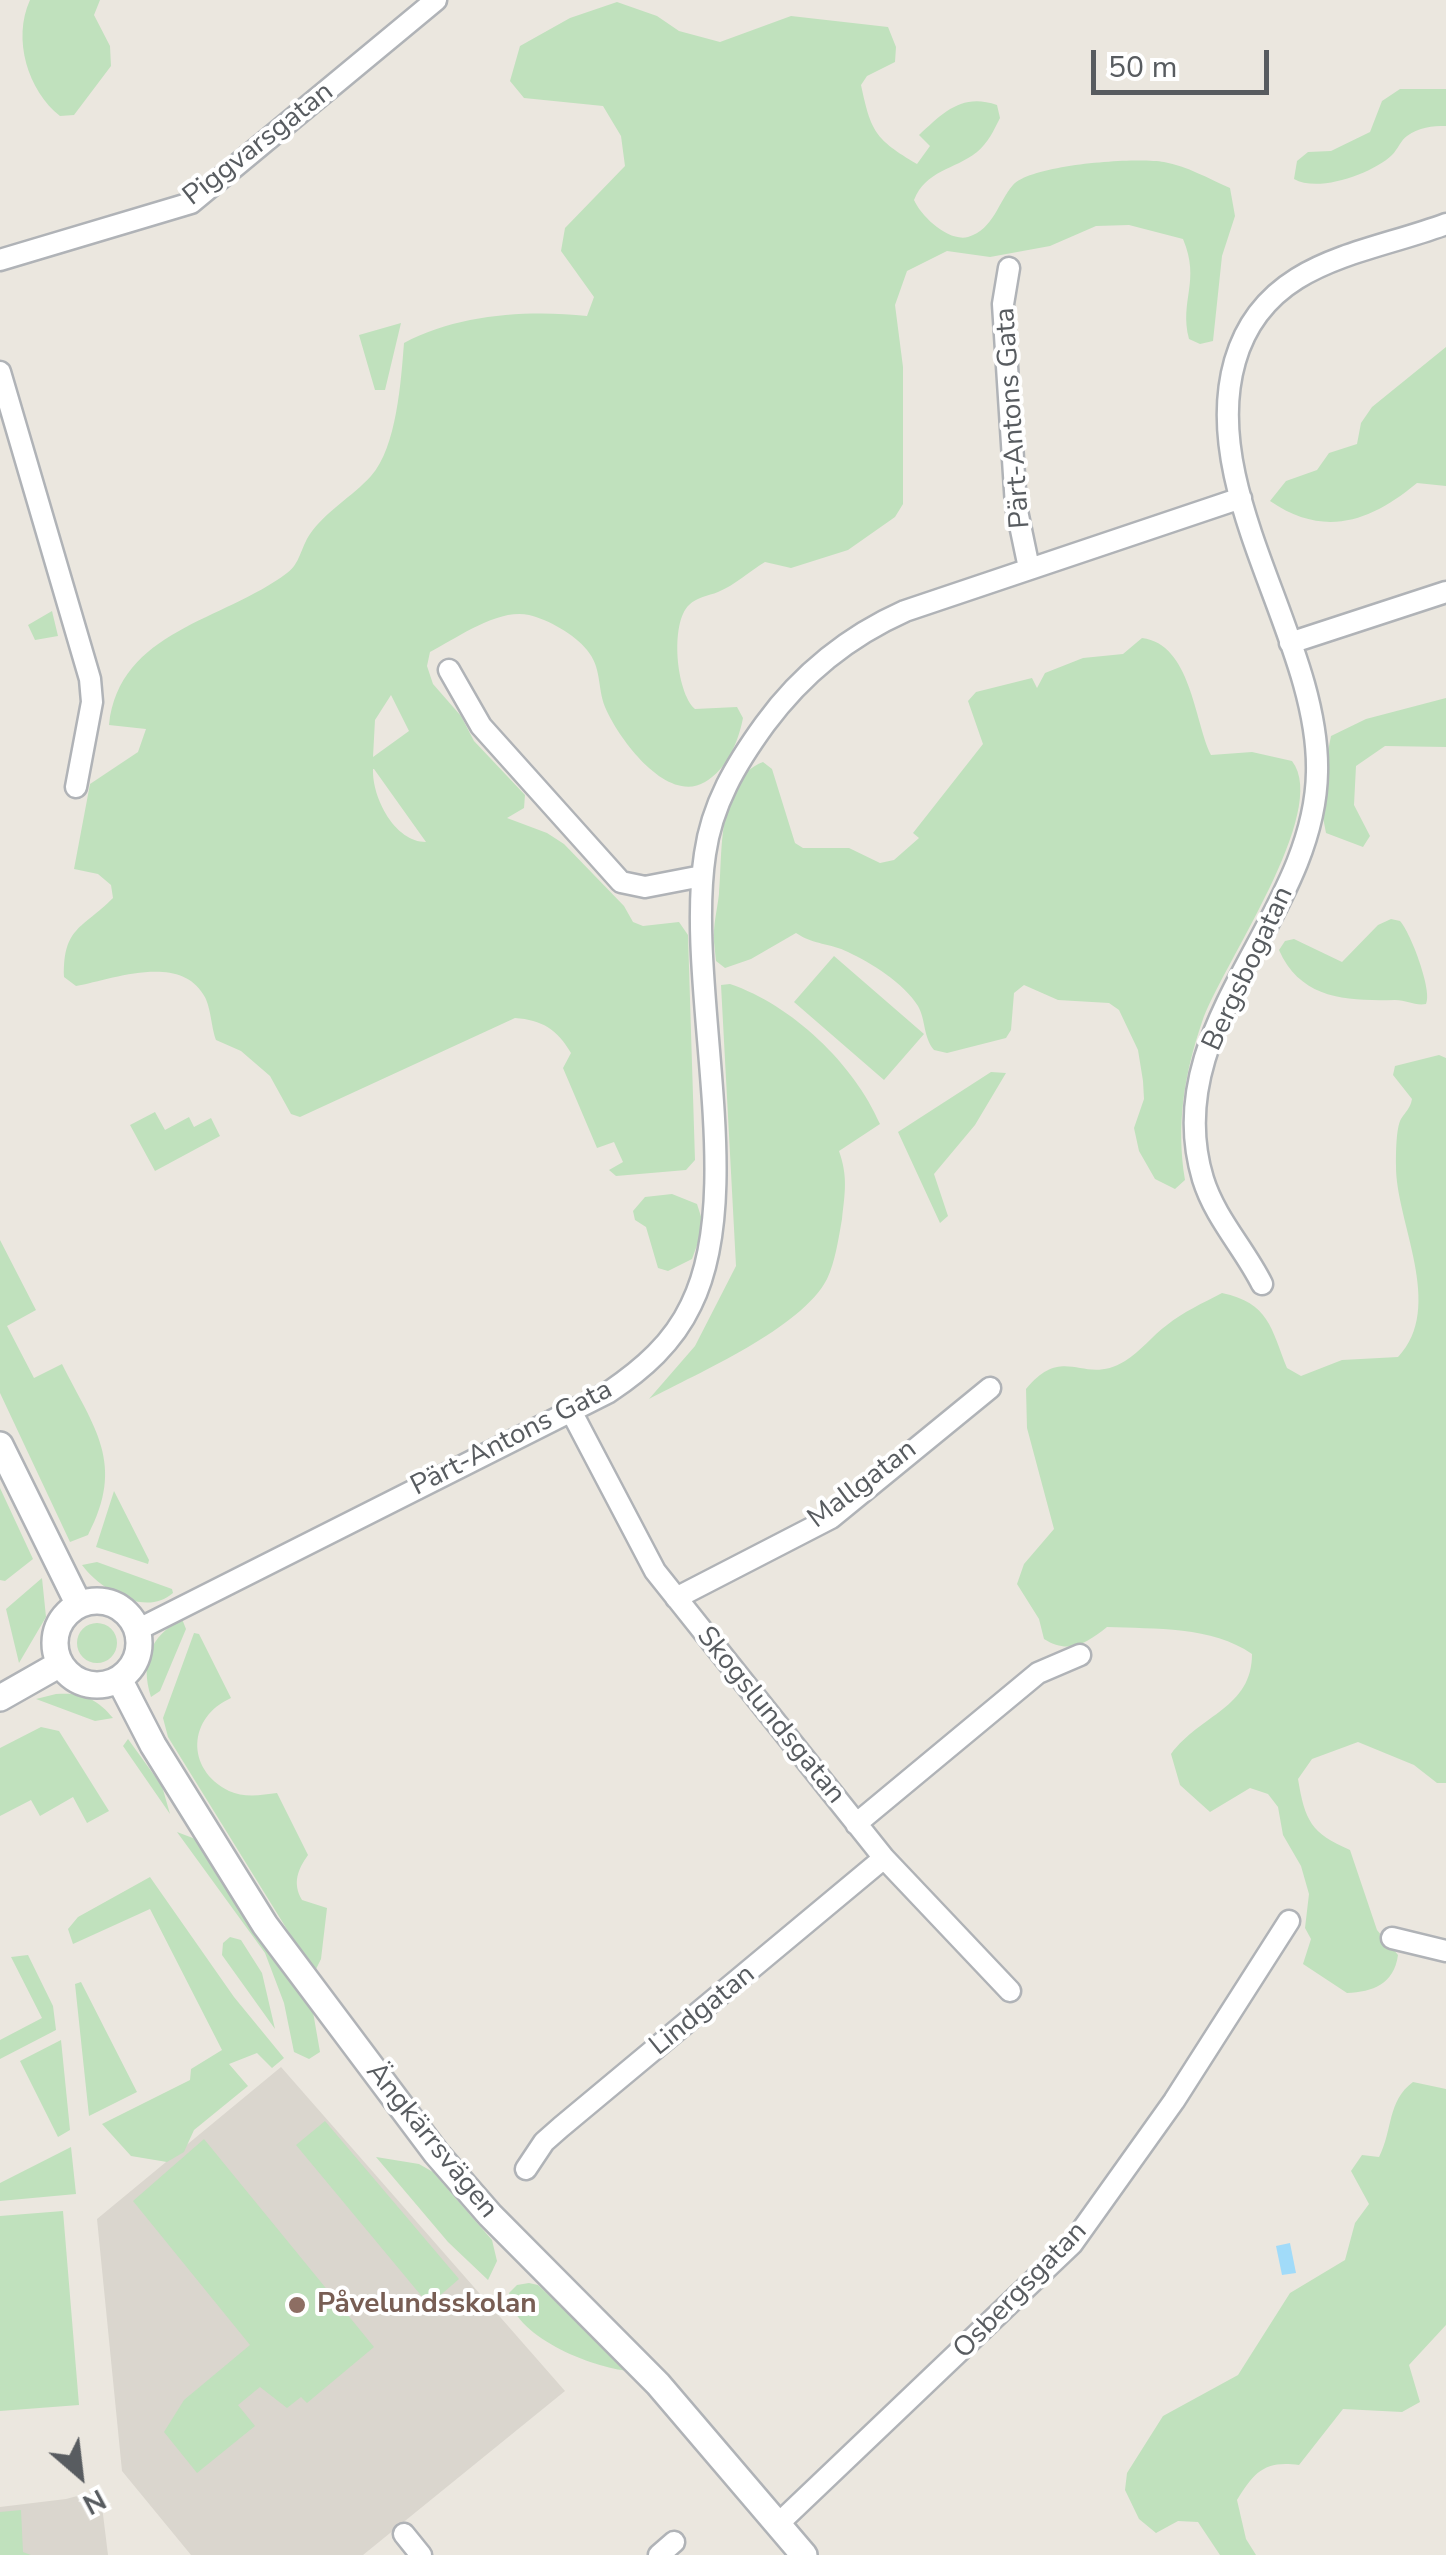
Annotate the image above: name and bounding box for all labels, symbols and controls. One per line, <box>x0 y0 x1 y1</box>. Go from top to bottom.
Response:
scale bar <box>1096 30 1274 92</box>
text: 50 m <box>1108 47 1177 88</box>
street label: Piggvarsgatan <box>177 76 341 214</box>
street label: Pärt-Antons Gata <box>990 306 1038 530</box>
street label: Bergsbogatan <box>1196 882 1302 1056</box>
street label: Pärt-Antons Gata <box>406 1374 618 1504</box>
street label: Mallgatan <box>802 1433 924 1537</box>
street label: Skogslundsgatan <box>688 1621 852 1811</box>
street label: Lindgatan <box>644 1958 762 2064</box>
street label: Ängkärrsvägen <box>358 2056 504 2226</box>
street label: Osbergsgatan <box>947 2215 1095 2367</box>
place label: Påvelundsskolan <box>317 2288 537 2322</box>
marker: Påvelundsskolan <box>286 2294 308 2316</box>
north arrow <box>30 2425 130 2525</box>
text: N <box>76 2480 112 2523</box>

